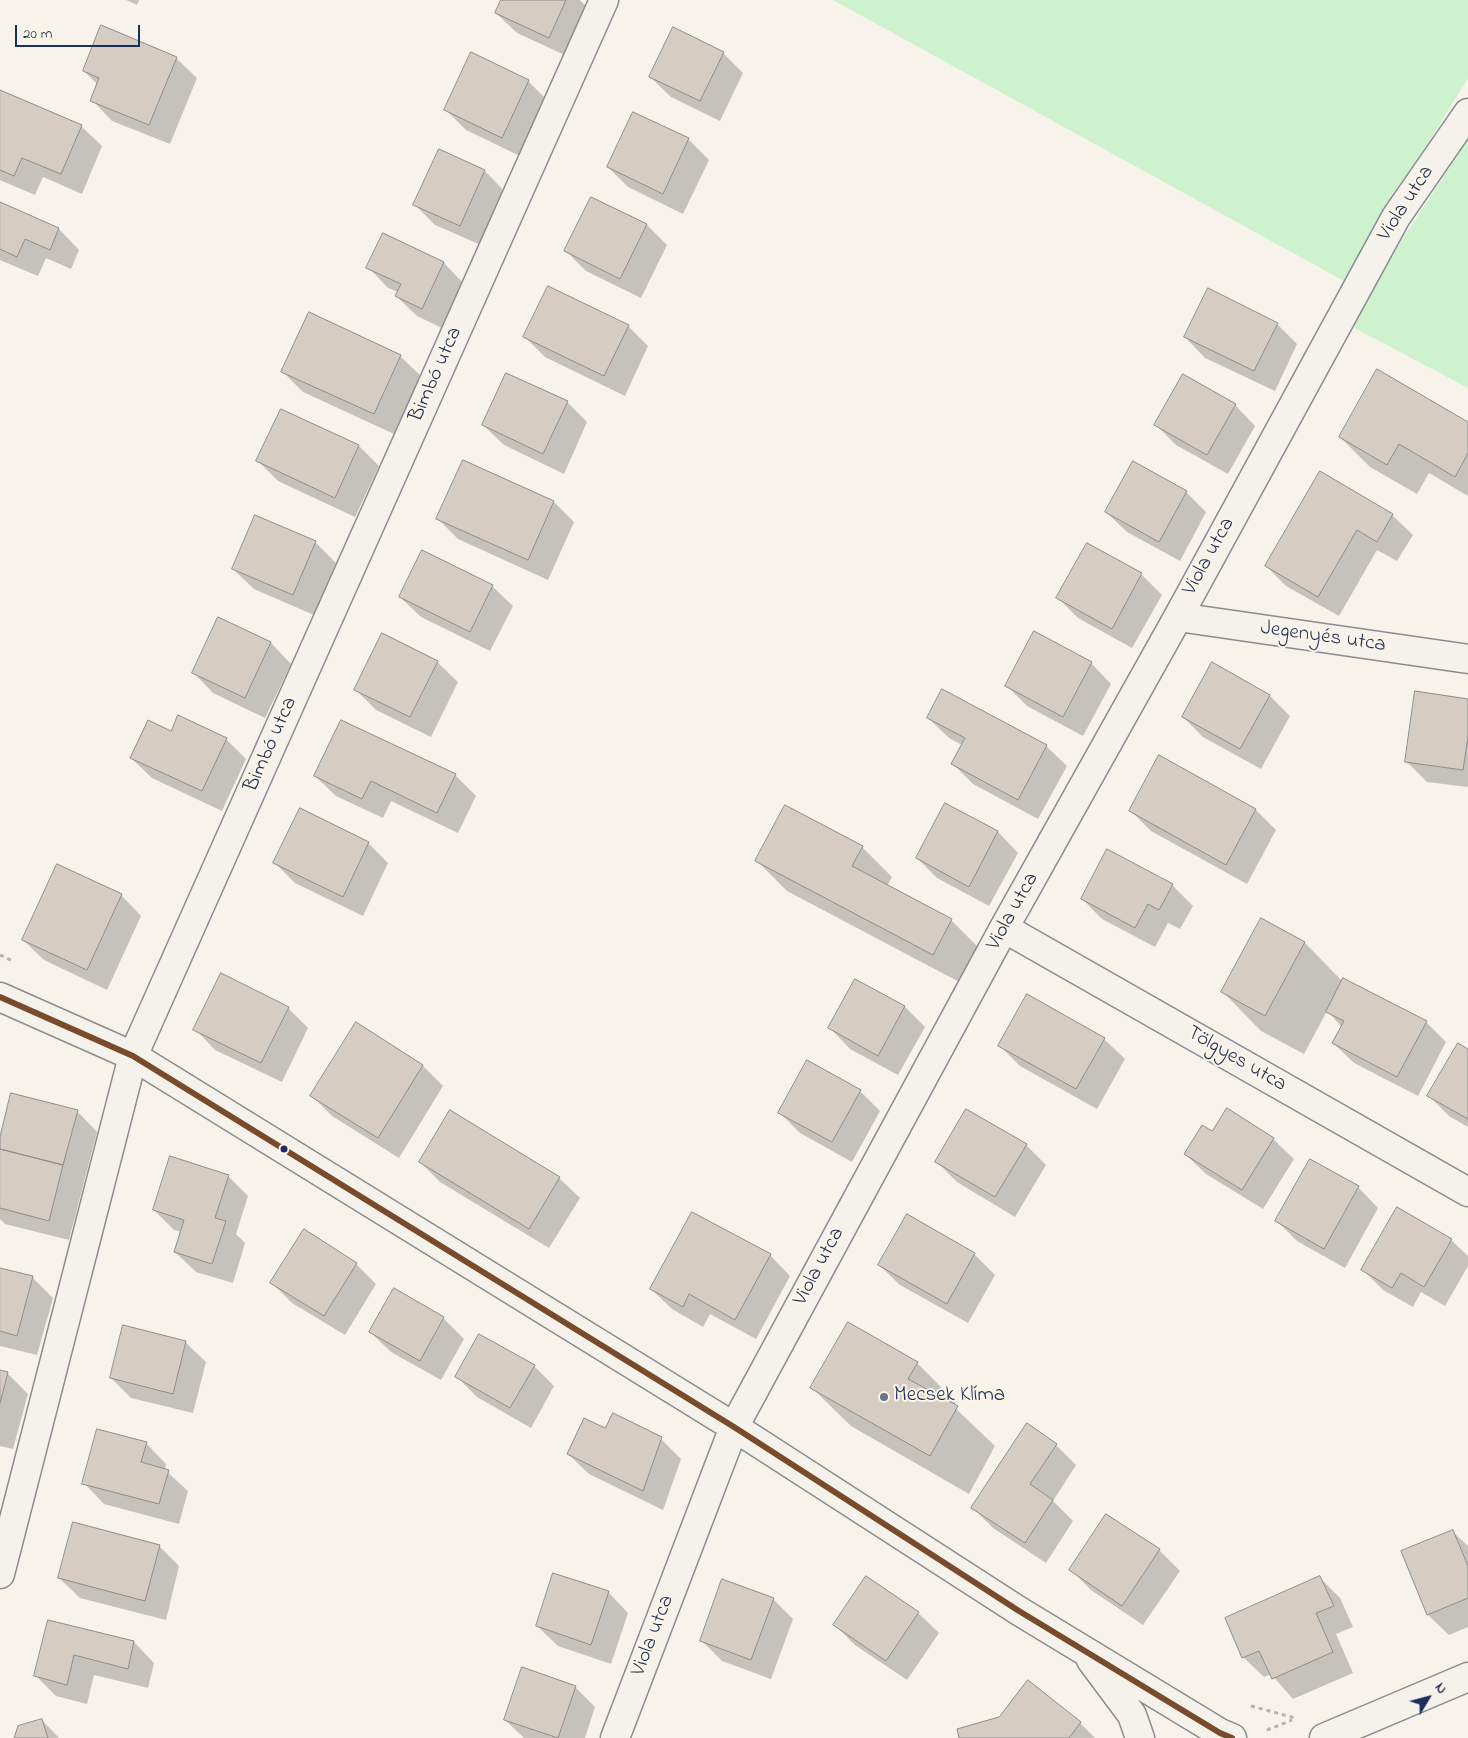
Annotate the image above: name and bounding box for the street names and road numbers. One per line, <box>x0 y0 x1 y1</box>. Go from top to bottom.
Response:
street label: Viola utca <box>1373 162 1441 246</box>
street label: Bimbó utca <box>405 324 469 426</box>
street label: Viola utca <box>1178 514 1242 600</box>
street label: Jegenyés utca <box>1259 617 1387 659</box>
street label: Bimbó utca <box>240 694 304 796</box>
street label: Viola utca <box>982 869 1046 955</box>
street label: Tölgyes utca <box>1182 1021 1290 1099</box>
street label: Viola utca <box>789 1224 851 1310</box>
street label: Viola utca <box>627 1592 681 1680</box>

